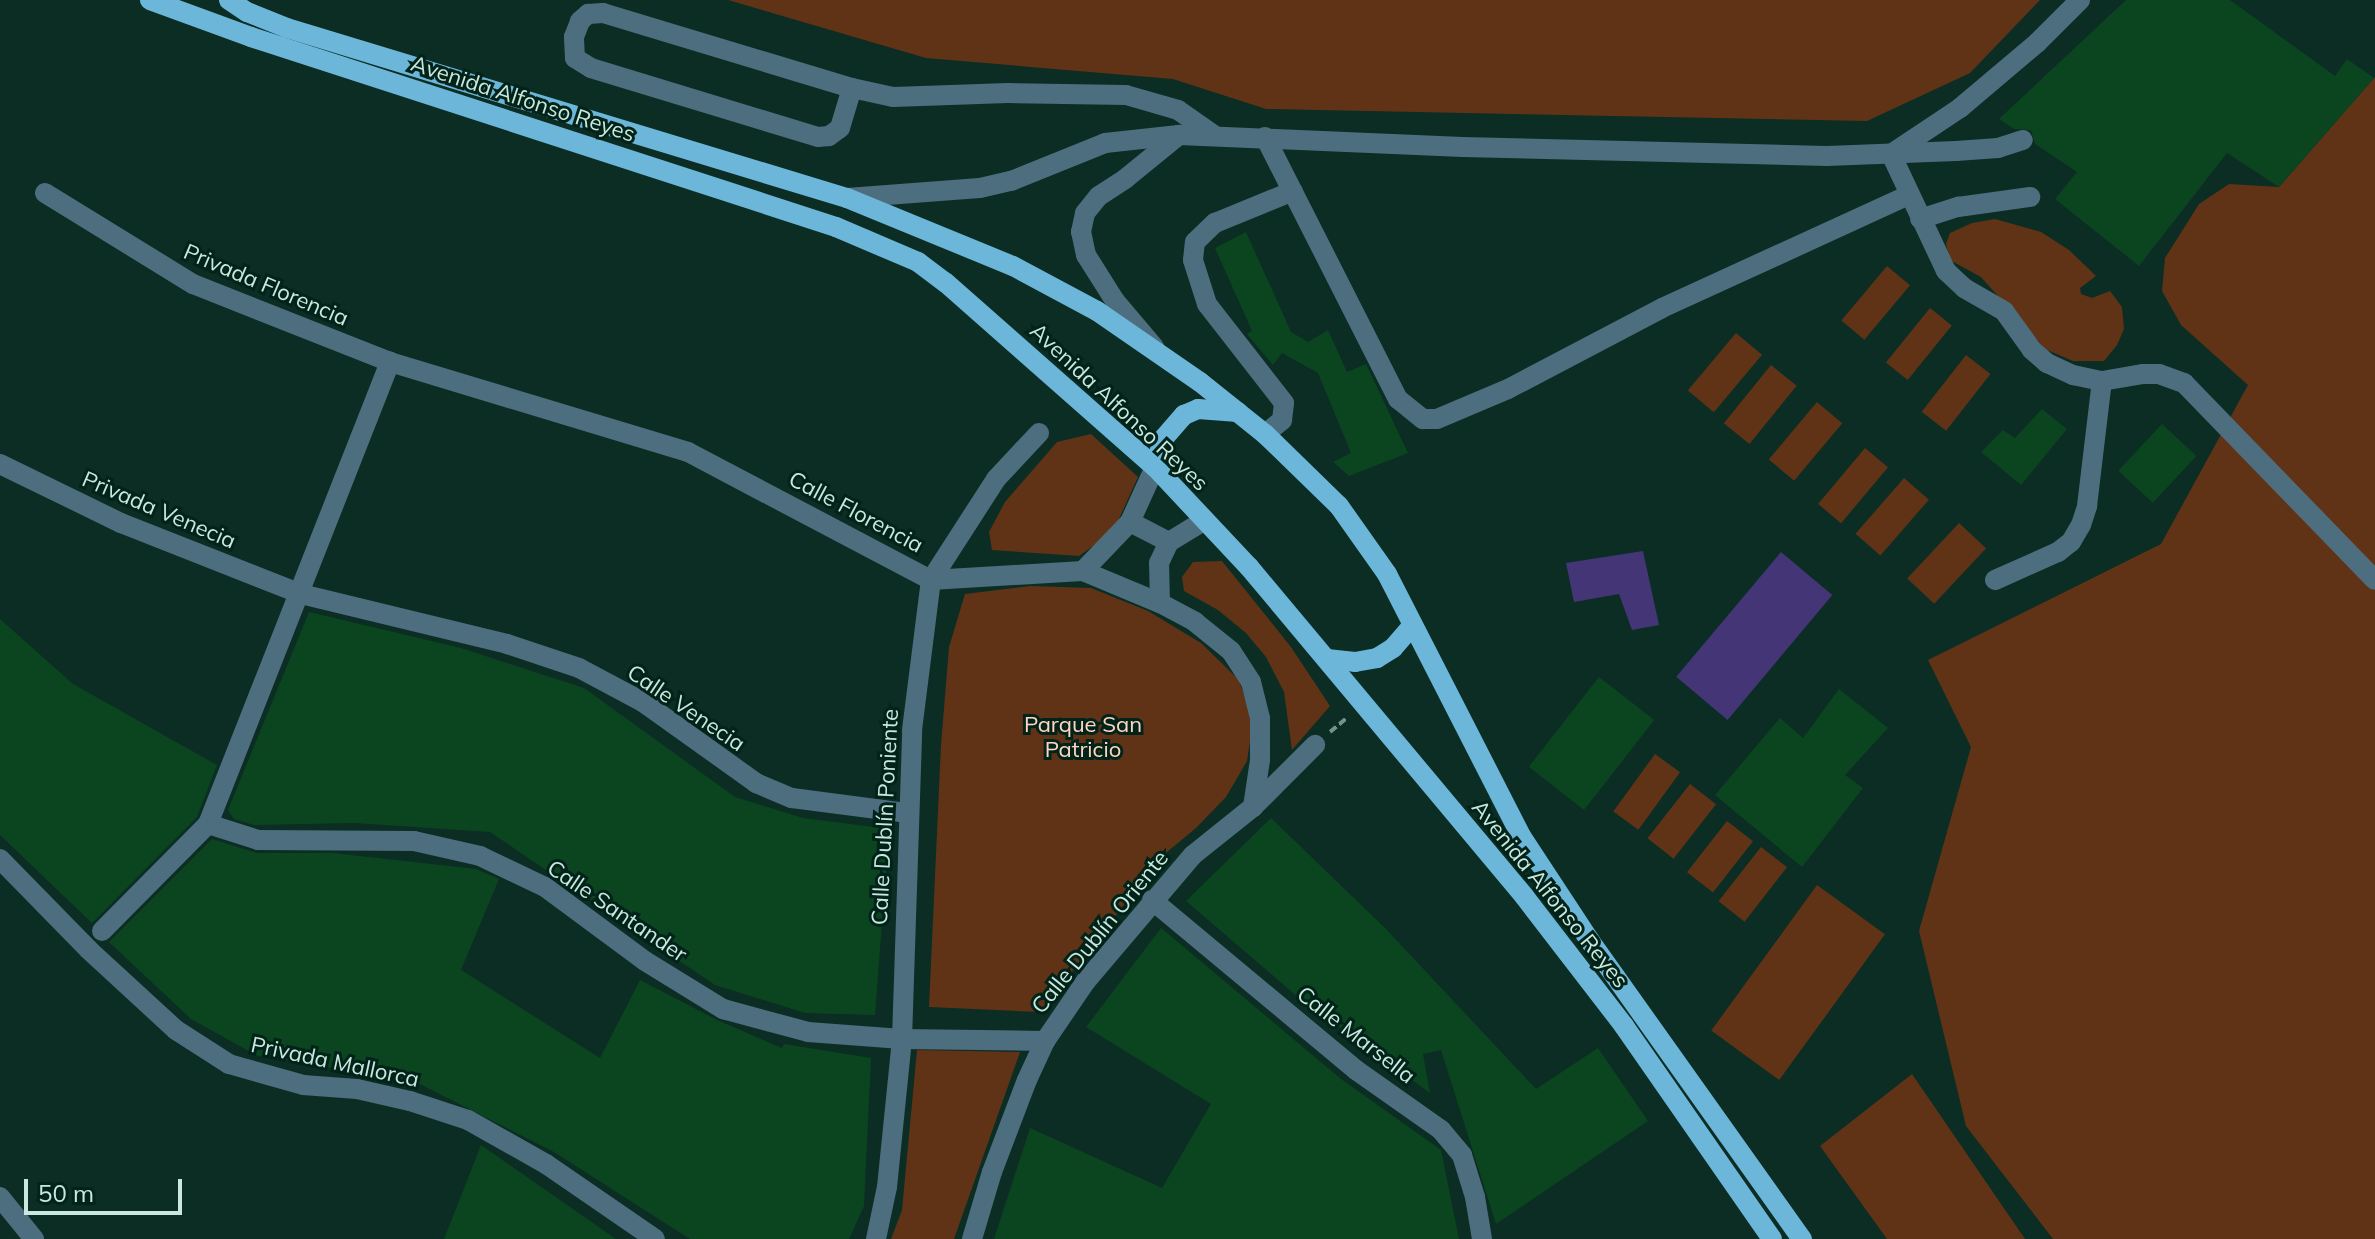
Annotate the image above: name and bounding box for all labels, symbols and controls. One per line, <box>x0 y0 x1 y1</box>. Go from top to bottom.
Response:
street label: Avenida Alfonso Reyes <box>408 50 638 148</box>
street label: Privada Florencia <box>180 238 352 332</box>
street label: Avenida Alfonso Reyes <box>1025 318 1213 496</box>
street label: Privada Venecia <box>78 466 240 554</box>
street label: Calle Florencia <box>784 466 928 558</box>
street label: Calle Venecia <box>622 659 750 757</box>
street label: Calle Dublín Poniente <box>866 708 904 926</box>
park label: Parque San Patricio <box>1024 711 1142 762</box>
street label: Avenida Alfonso Reyes <box>1466 795 1634 993</box>
street label: Calle Dublín Oriente <box>1026 845 1174 1019</box>
street label: Calle Santander <box>542 855 692 967</box>
street label: Calle Marsella <box>1292 981 1420 1089</box>
street label: Privada Mallorca <box>249 1031 421 1093</box>
scale bar <box>28 1163 186 1213</box>
text: 50 m <box>38 1178 94 1208</box>

